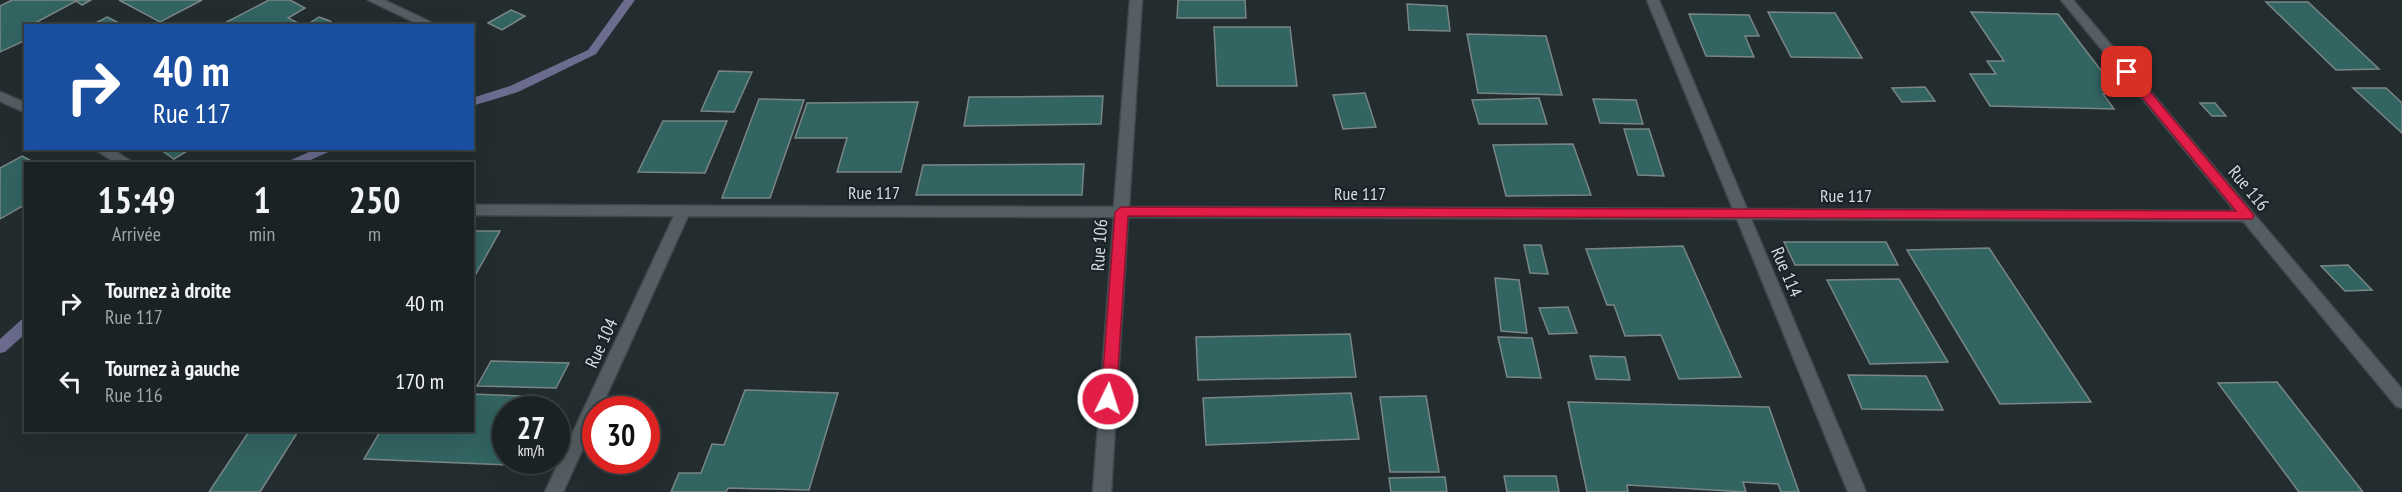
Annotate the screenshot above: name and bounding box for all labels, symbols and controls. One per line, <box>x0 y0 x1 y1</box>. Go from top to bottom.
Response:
text: 40 m <box>153 43 230 98</box>
pin <box>2101 46 2152 97</box>
icon: right <box>54 48 132 126</box>
icon: arrive <box>2110 55 2143 88</box>
text: Rue 117 <box>153 96 231 130</box>
street label: Rue 116 <box>2223 161 2275 215</box>
text: 15:49 <box>98 176 175 223</box>
text: 1 <box>253 176 271 223</box>
text: 250 <box>349 176 400 223</box>
street label: Rue 117 <box>848 181 900 204</box>
street label: Rue 117 <box>1334 182 1386 205</box>
street label: Rue 117 <box>1820 184 1872 207</box>
street label: Rue 106 <box>1086 218 1112 272</box>
text: Arrivée <box>112 221 161 247</box>
text: min <box>249 221 275 247</box>
text: m <box>368 221 381 247</box>
street label: Rue 114 <box>1766 244 1808 300</box>
text: Tournez à droite <box>105 276 231 304</box>
icon: right <box>54 287 87 320</box>
text: 40 m <box>405 289 444 317</box>
text: Rue 117 <box>105 304 163 330</box>
street label: Rue 104 <box>580 315 622 371</box>
text: Tournez à gauche <box>105 354 240 382</box>
icon: left <box>54 365 87 398</box>
text: 170 m <box>395 367 444 395</box>
position arrow <box>1076 367 1140 431</box>
text: Rue 116 <box>105 382 163 408</box>
speed limit sign: 30 <box>582 396 660 474</box>
text: 27 <box>517 408 545 447</box>
text: km/h <box>518 441 544 460</box>

